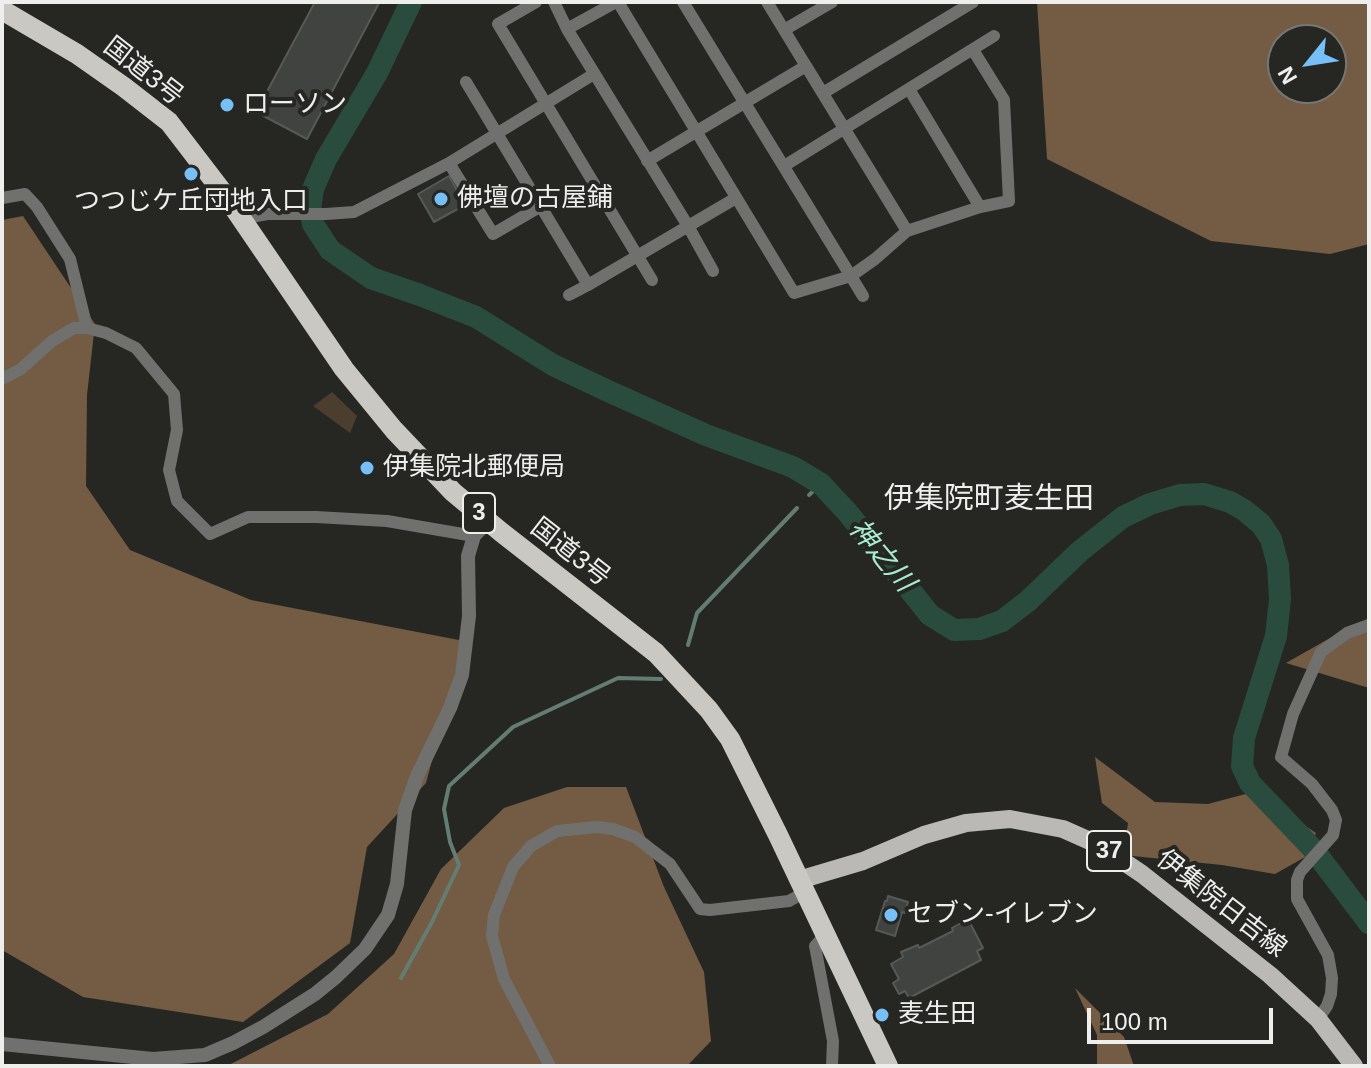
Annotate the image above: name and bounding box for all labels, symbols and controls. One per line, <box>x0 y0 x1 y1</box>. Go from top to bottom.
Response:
north arrow <box>1267 24 1347 104</box>
street label: 国道3号 <box>97 31 189 113</box>
text: N <box>1273 62 1302 88</box>
place label: ローソン <box>243 89 347 121</box>
marker: ローソン <box>218 96 236 114</box>
marker: つつじケ丘団地入口 <box>182 165 200 183</box>
place label: 佛壇の古屋鋪 <box>457 183 613 215</box>
place label: つつじケ丘団地入口 <box>74 186 308 218</box>
marker: 佛壇の古屋鋪 <box>432 190 450 208</box>
place label: 伊集院北郵便局 <box>383 452 565 484</box>
marker: 伊集院北郵便局 <box>358 459 376 477</box>
district label: 伊集院町麦生田 <box>884 482 1094 518</box>
road number: 3 <box>463 493 495 533</box>
street label: 国道3号 <box>524 512 616 594</box>
water label: 神之川 <box>841 513 921 599</box>
road number: 37 <box>1087 831 1131 871</box>
street label: 伊集院日吉線 <box>1150 844 1292 964</box>
place label: セブン-イレブン <box>907 899 1098 931</box>
marker: セブン-イレブン <box>882 906 900 924</box>
scale bar <box>1091 992 1277 1042</box>
place label: 麦生田 <box>898 999 976 1031</box>
marker: 麦生田 <box>873 1006 891 1024</box>
text: 100 m <box>1101 1008 1168 1035</box>

